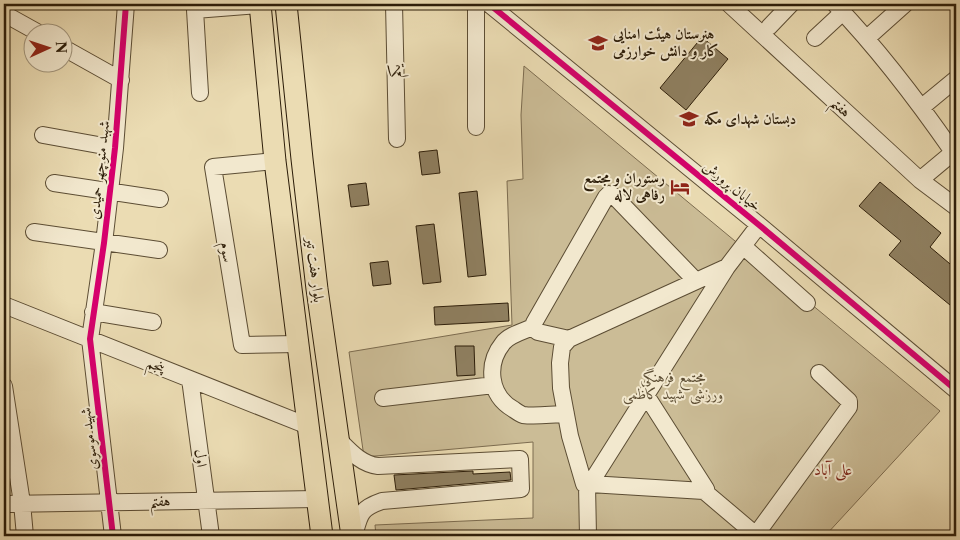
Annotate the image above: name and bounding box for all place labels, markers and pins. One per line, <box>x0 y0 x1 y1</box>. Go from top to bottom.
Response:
place label: هنرستان هیئت امنایی کار و دانش خوارزمی <box>612 24 719 61</box>
school or university icon: هنرستان هیئت امنایی کار و دانش خوارزمی <box>587 32 609 54</box>
school or university icon: دبستان شهدای مکه <box>678 108 700 130</box>
place label: دبستان شهدای مکه <box>704 109 796 129</box>
place label: رستوران و مجتمع رفاهی لاله <box>583 168 665 204</box>
hotel icon: رستوران و مجتمع رفاهی لاله <box>669 176 691 198</box>

